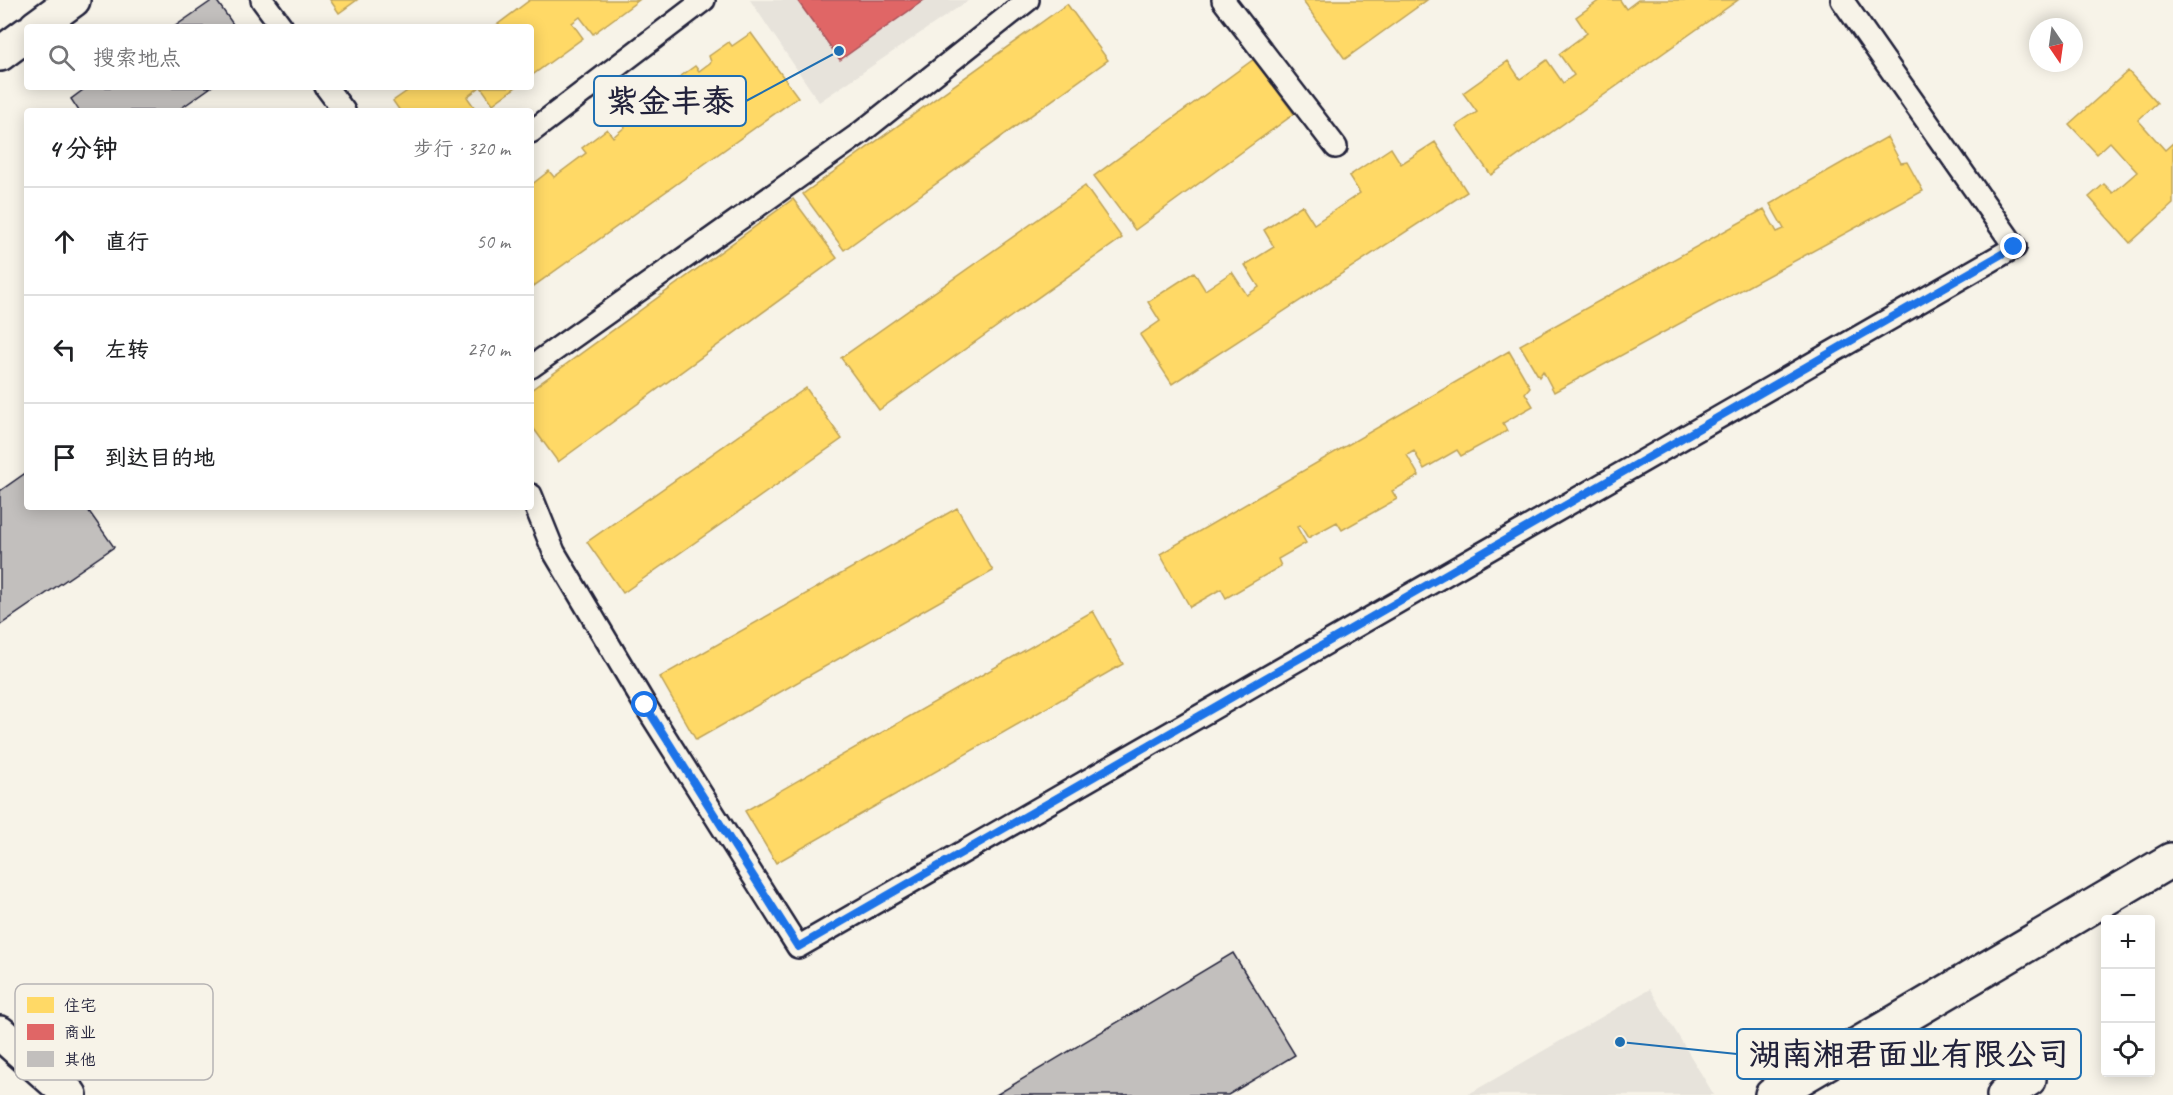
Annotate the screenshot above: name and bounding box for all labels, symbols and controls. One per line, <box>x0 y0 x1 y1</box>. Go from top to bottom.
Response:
north arrow <box>2029 18 2083 72</box>
search box <box>24 24 534 90</box>
icon: search <box>45 41 78 74</box>
text: 搜索地点 <box>93 44 181 72</box>
callout: 紫金丰泰 <box>594 76 746 126</box>
text: 紫金丰泰 <box>606 81 734 122</box>
text: 4 分钟 <box>48 132 118 165</box>
text: 步行 · 320 m <box>414 136 510 161</box>
icon: ahead <box>48 225 81 258</box>
text: 直行 <box>105 228 149 256</box>
text: 50 m <box>476 229 510 254</box>
route end <box>2000 233 2026 259</box>
icon: left <box>48 333 81 366</box>
text: 左转 <box>105 336 149 364</box>
text: 270 m <box>467 337 510 362</box>
icon: arrive <box>48 441 81 474</box>
text: 到达目的地 <box>105 444 215 472</box>
route start <box>631 691 657 717</box>
map controls <box>2101 915 2155 1077</box>
button: + <box>2101 915 2155 969</box>
button: − <box>2101 969 2155 1023</box>
legend <box>15 984 213 1080</box>
text: 住宅 <box>64 996 96 1016</box>
text: 商业 <box>64 1023 96 1043</box>
button: locate <box>2101 1023 2155 1077</box>
callout: 湖南湘君面业有限公司 <box>1737 1029 2081 1079</box>
text: 湖南湘君面业有限公司 <box>1749 1034 2069 1075</box>
text: 其他 <box>64 1050 96 1070</box>

